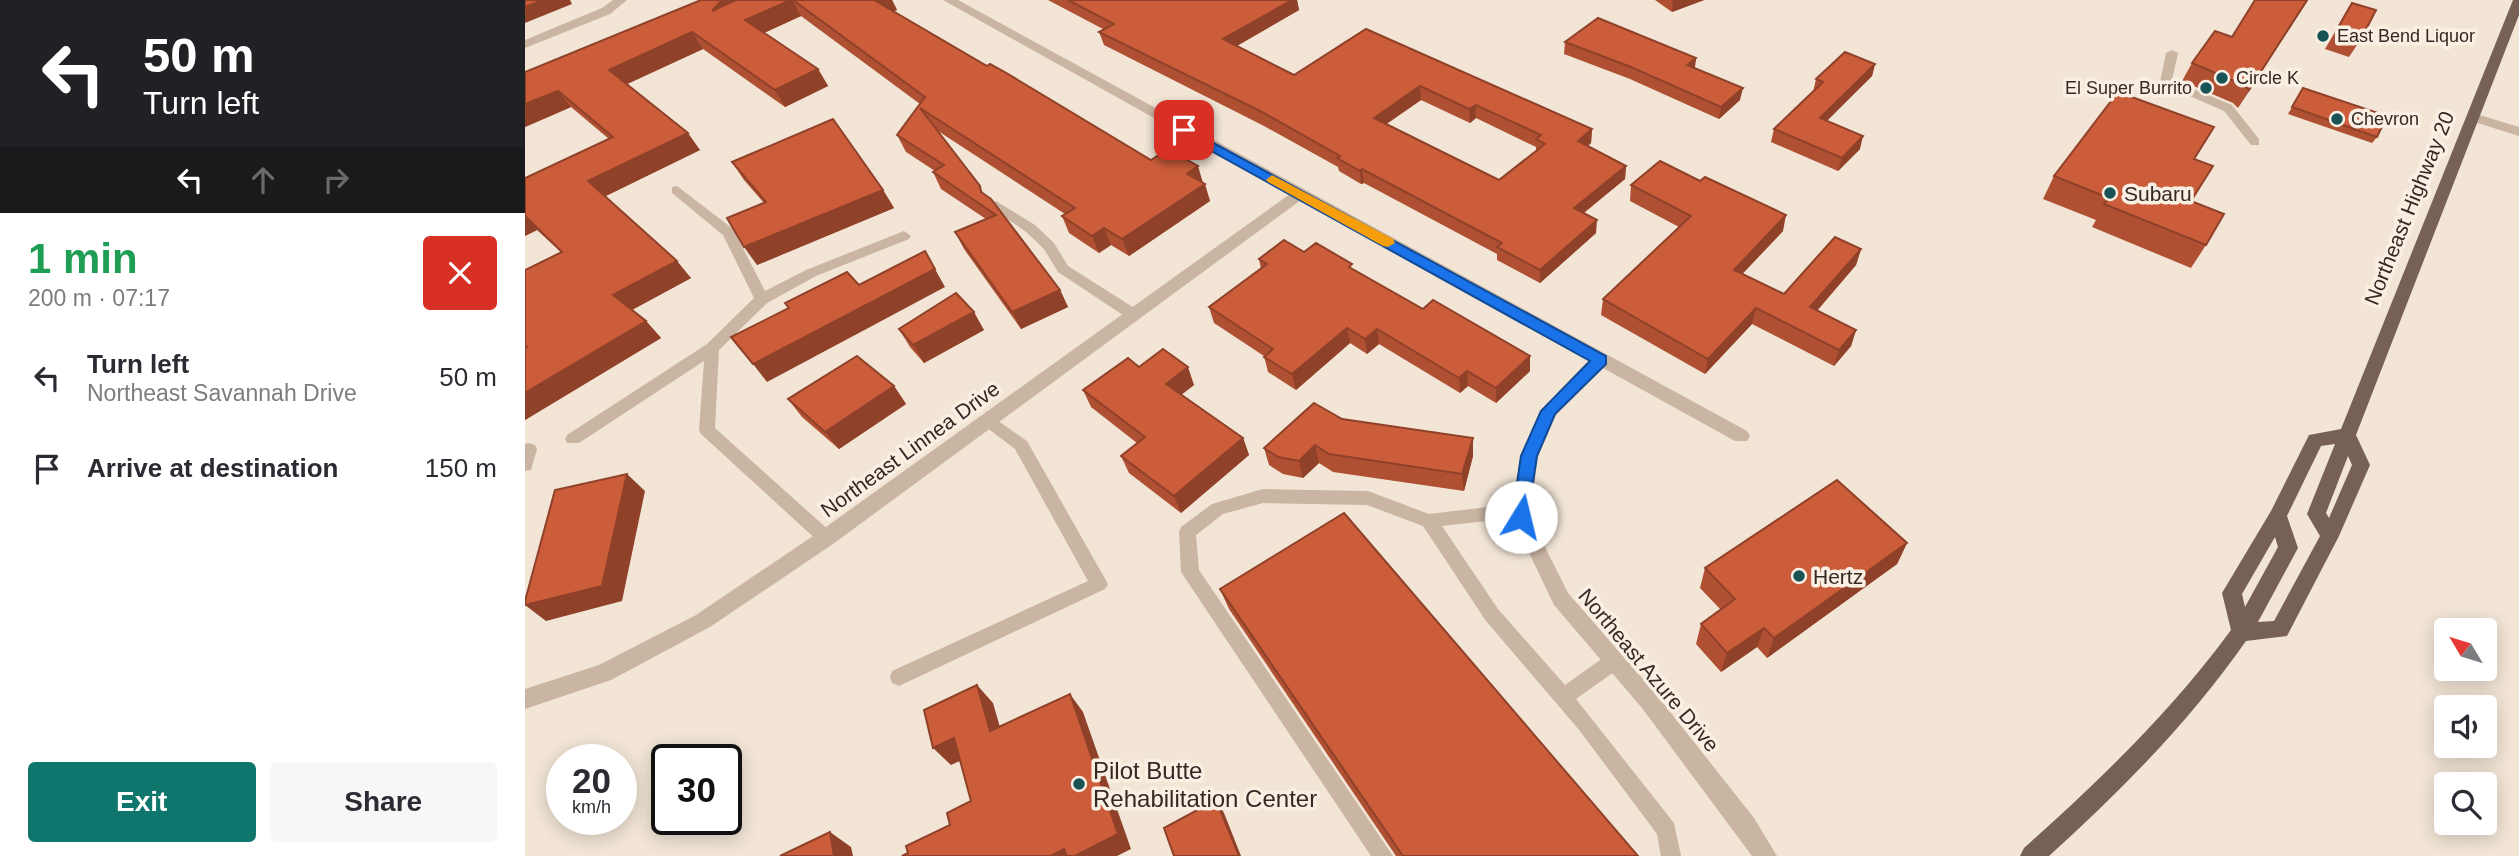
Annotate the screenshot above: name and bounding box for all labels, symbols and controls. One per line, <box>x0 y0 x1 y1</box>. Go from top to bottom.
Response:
place label: East Bend Liquor <box>2337 26 2475 46</box>
icon: left <box>28 28 119 119</box>
text: 50 m <box>143 28 255 82</box>
marker: East Bend Liquor <box>2315 28 2331 44</box>
place label: Circle K <box>2236 68 2299 88</box>
marker: Circle K <box>2214 70 2230 86</box>
place label: El Super Burrito <box>2065 78 2192 98</box>
marker: El Super Burrito <box>2198 80 2214 96</box>
text: Turn left <box>143 85 259 121</box>
pin <box>1154 100 1214 160</box>
street label: Northeast Highway 20 <box>2360 108 2458 308</box>
place label: Chevron <box>2351 109 2419 129</box>
icon: arrive <box>1165 111 1203 149</box>
marker: Chevron <box>2329 111 2345 127</box>
icon: left <box>171 161 209 199</box>
icon: ahead <box>244 161 282 199</box>
icon: right <box>317 161 355 199</box>
place label: Subaru <box>2124 182 2192 205</box>
marker: Subaru <box>2102 185 2118 201</box>
text: 1 min <box>28 235 138 282</box>
button: close <box>423 236 497 310</box>
text: 200 m · 07:17 <box>28 285 170 311</box>
text: Turn left <box>87 349 189 379</box>
icon: left <box>28 359 66 397</box>
text: 50 m <box>439 362 497 392</box>
street label: Northeast Linnea Drive <box>816 377 1004 521</box>
text: Northeast Savannah Drive <box>87 380 357 406</box>
icon: arrive <box>28 450 66 488</box>
text: Arrive at destination <box>87 453 338 483</box>
text: 150 m <box>425 453 497 483</box>
position arrow <box>1484 480 1558 554</box>
place label: Hertz <box>1813 565 1863 588</box>
marker: Hertz <box>1791 568 1807 584</box>
street label: Northeast Azure Drive <box>1574 584 1724 756</box>
north arrow <box>2434 618 2497 681</box>
map controls <box>2434 618 2497 835</box>
button: sound <box>2434 695 2497 758</box>
speed limit sign: 30 <box>651 744 742 835</box>
place label: Pilot Butte Rehabilitation Center <box>1093 757 1317 812</box>
text: 20 <box>572 761 611 800</box>
button: Exit <box>28 762 256 842</box>
button: Share <box>270 762 497 842</box>
button: search <box>2434 772 2497 835</box>
marker: Pilot Butte Rehabilitation Center <box>1071 776 1087 792</box>
text: km/h <box>572 797 611 817</box>

